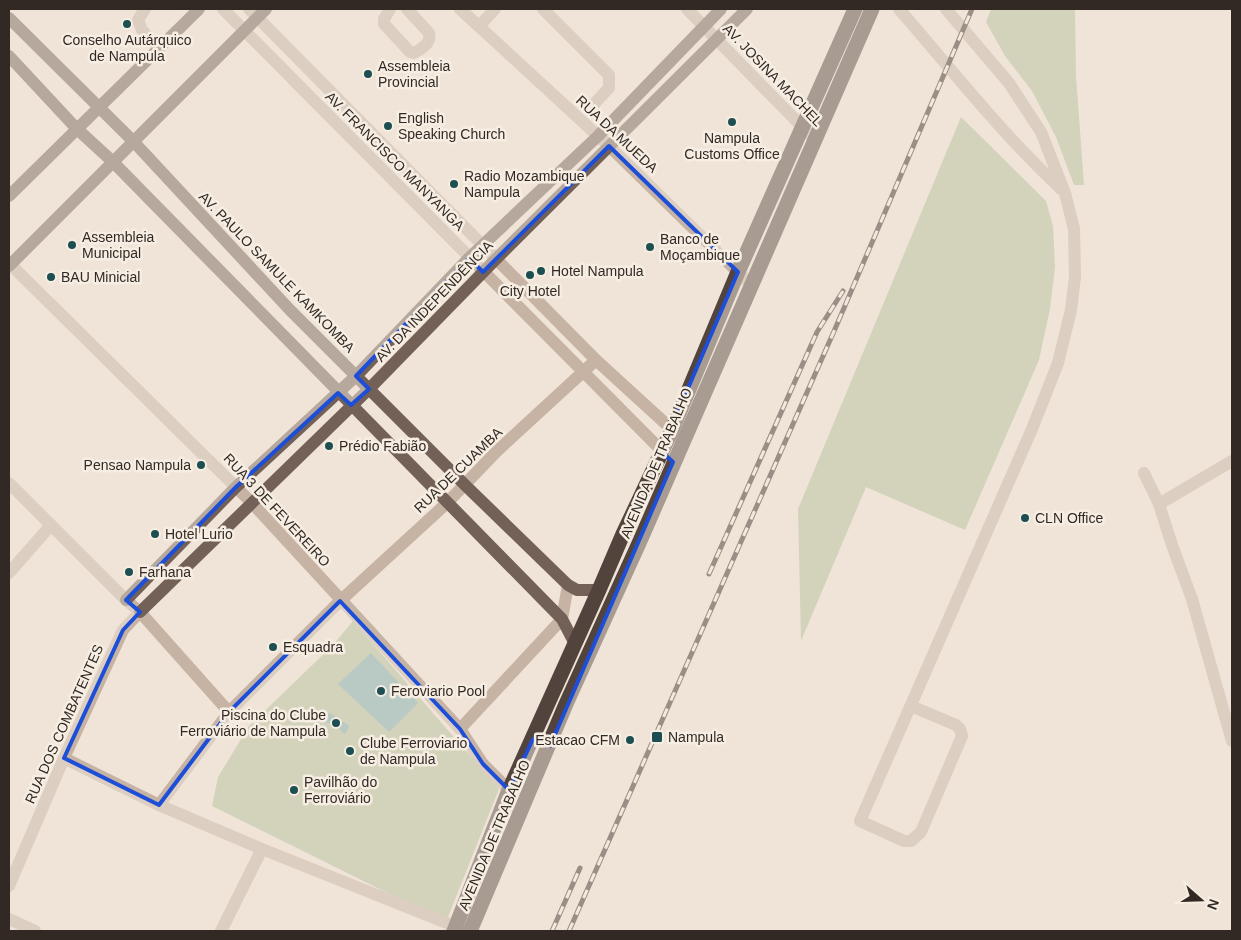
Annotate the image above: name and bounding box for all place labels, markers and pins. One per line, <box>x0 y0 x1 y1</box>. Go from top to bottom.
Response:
marker: Conselho Autárquico de Nampula <box>121 18 133 30</box>
place label: Conselho Autárquico de Nampula <box>62 32 192 64</box>
place label: Assembleia Provincial <box>378 58 451 90</box>
marker: Assembleia Provincial <box>362 68 374 80</box>
place label: English Speaking Church <box>398 110 505 142</box>
marker: Nampula Customs Office <box>726 116 738 128</box>
marker: English Speaking Church <box>382 120 394 132</box>
place label: Nampula Customs Office <box>684 130 780 162</box>
place label: Radio Mozambique Nampula <box>464 168 585 200</box>
marker: Radio Mozambique Nampula <box>448 178 460 190</box>
place label: Assembleia Municipal <box>82 229 155 261</box>
place label: Banco de Moçambique <box>660 231 740 263</box>
marker: Assembleia Municipal <box>66 239 78 251</box>
marker: Banco de Moçambique <box>644 241 656 253</box>
place label: Hotel Nampula <box>551 263 644 279</box>
marker: Hotel Nampula <box>535 265 547 277</box>
place label: BAU Minicial <box>61 269 140 285</box>
marker: City Hotel <box>524 269 536 281</box>
marker: BAU Minicial <box>45 271 57 283</box>
place label: City Hotel <box>500 283 560 299</box>
place label: Prédio Fabião <box>339 438 426 454</box>
marker: Prédio Fabião <box>323 440 335 452</box>
place label: Pensao Nampula <box>84 457 191 473</box>
marker: Pensao Nampula <box>195 459 207 471</box>
place label: CLN Office <box>1035 510 1103 526</box>
marker: CLN Office <box>1019 512 1031 524</box>
place label: Hotel Lurio <box>165 526 233 542</box>
marker: Hotel Lurio <box>149 528 161 540</box>
place label: Farhana <box>139 564 191 580</box>
marker: Farhana <box>123 566 135 578</box>
place label: Esquadra <box>283 639 343 655</box>
marker: Esquadra <box>267 641 279 653</box>
place label: Feroviario Pool <box>391 683 485 699</box>
marker: Feroviario Pool <box>375 685 387 697</box>
place label: Piscina do Clube Ferroviário de Nampula <box>180 707 326 739</box>
marker: Piscina do Clube Ferroviário de Nampula <box>330 717 342 729</box>
place label: Nampula <box>668 729 724 745</box>
marker: Nampula <box>650 730 664 744</box>
place label: Estacao CFM <box>535 732 620 748</box>
marker: Estacao CFM <box>624 734 636 746</box>
place label: Clube Ferroviario de Nampula <box>360 735 468 767</box>
marker: Clube Ferroviario de Nampula <box>344 745 356 757</box>
place label: Pavilhão do Ferroviário <box>304 774 377 806</box>
marker: Pavilhão do Ferroviário <box>288 784 300 796</box>

